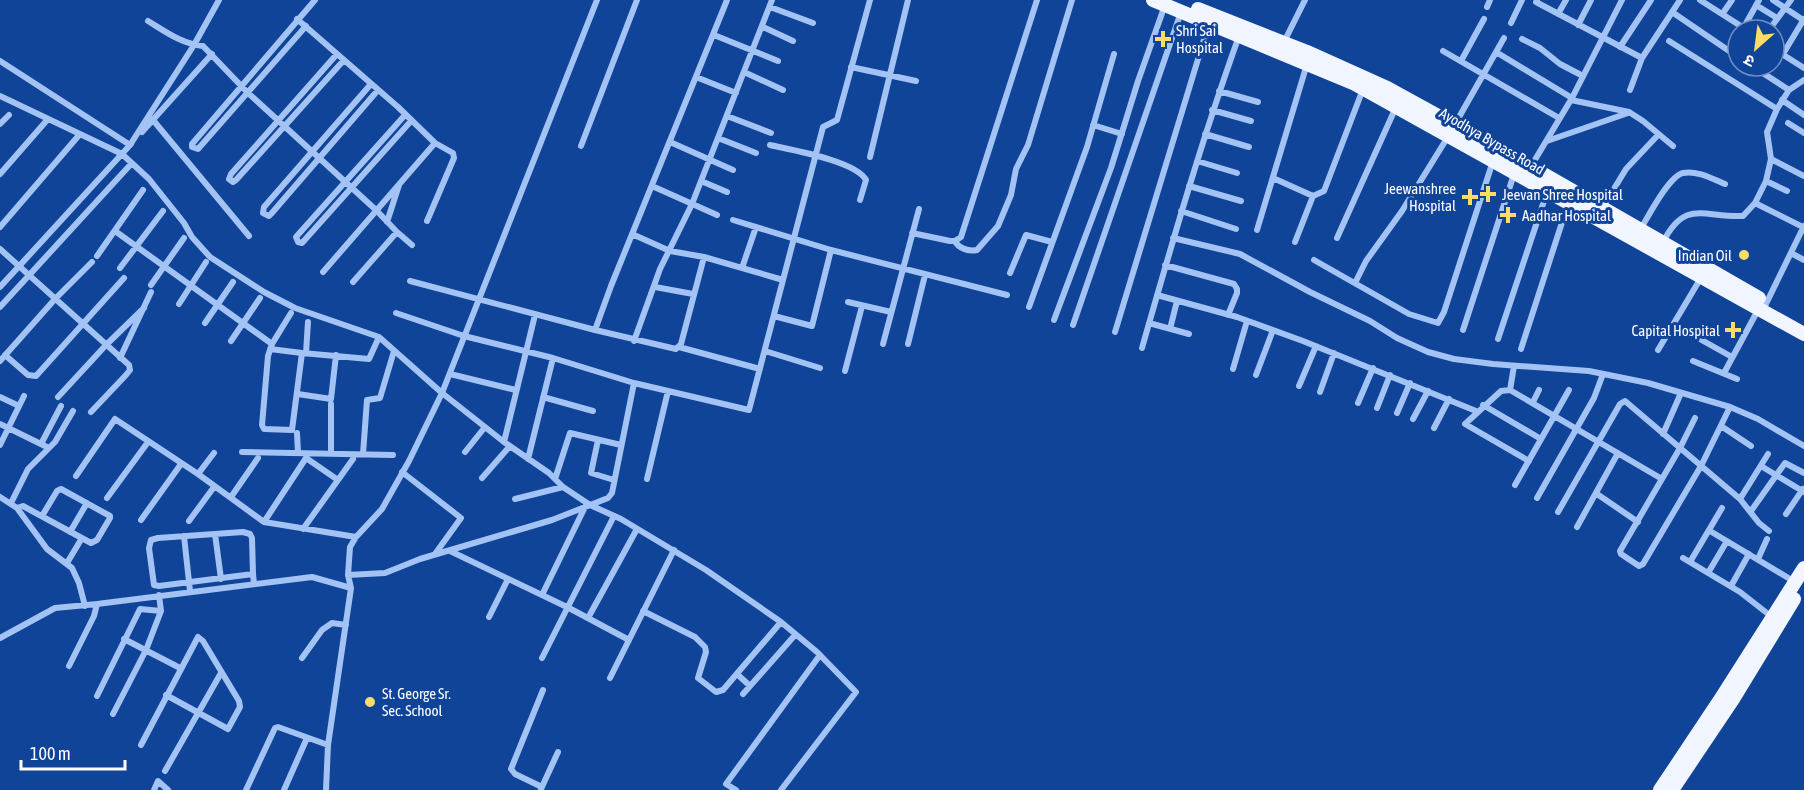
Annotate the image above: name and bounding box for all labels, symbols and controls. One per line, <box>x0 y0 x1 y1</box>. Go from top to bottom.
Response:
north arrow <box>1726 18 1786 78</box>
place label: Shri Sai Hospital <box>1176 22 1223 56</box>
marker: Shri Sai Hospital <box>1154 30 1172 48</box>
text: उ <box>1740 51 1757 71</box>
street label: Ayodhya Bypass Road <box>1436 104 1548 178</box>
place label: Jeewanshree Hospital <box>1384 180 1456 214</box>
marker: Jeevan Shree Hospital <box>1479 185 1497 203</box>
place label: Jeevan Shree Hospital <box>1502 186 1623 203</box>
marker: Jeewanshree Hospital <box>1461 188 1479 206</box>
marker: Aadhar Hospital <box>1499 206 1517 224</box>
place label: Aadhar Hospital <box>1522 207 1611 224</box>
place label: Indian Oil <box>1678 247 1732 264</box>
marker: Indian Oil <box>1737 248 1751 262</box>
marker: Capital Hospital <box>1724 321 1742 339</box>
place label: Capital Hospital <box>1631 322 1720 339</box>
place label: St. George Sr. Sec. School <box>382 685 451 719</box>
marker: St. George Sr. Sec. School <box>363 695 377 709</box>
scale bar <box>21 733 124 771</box>
text: 100 m <box>30 743 71 764</box>

